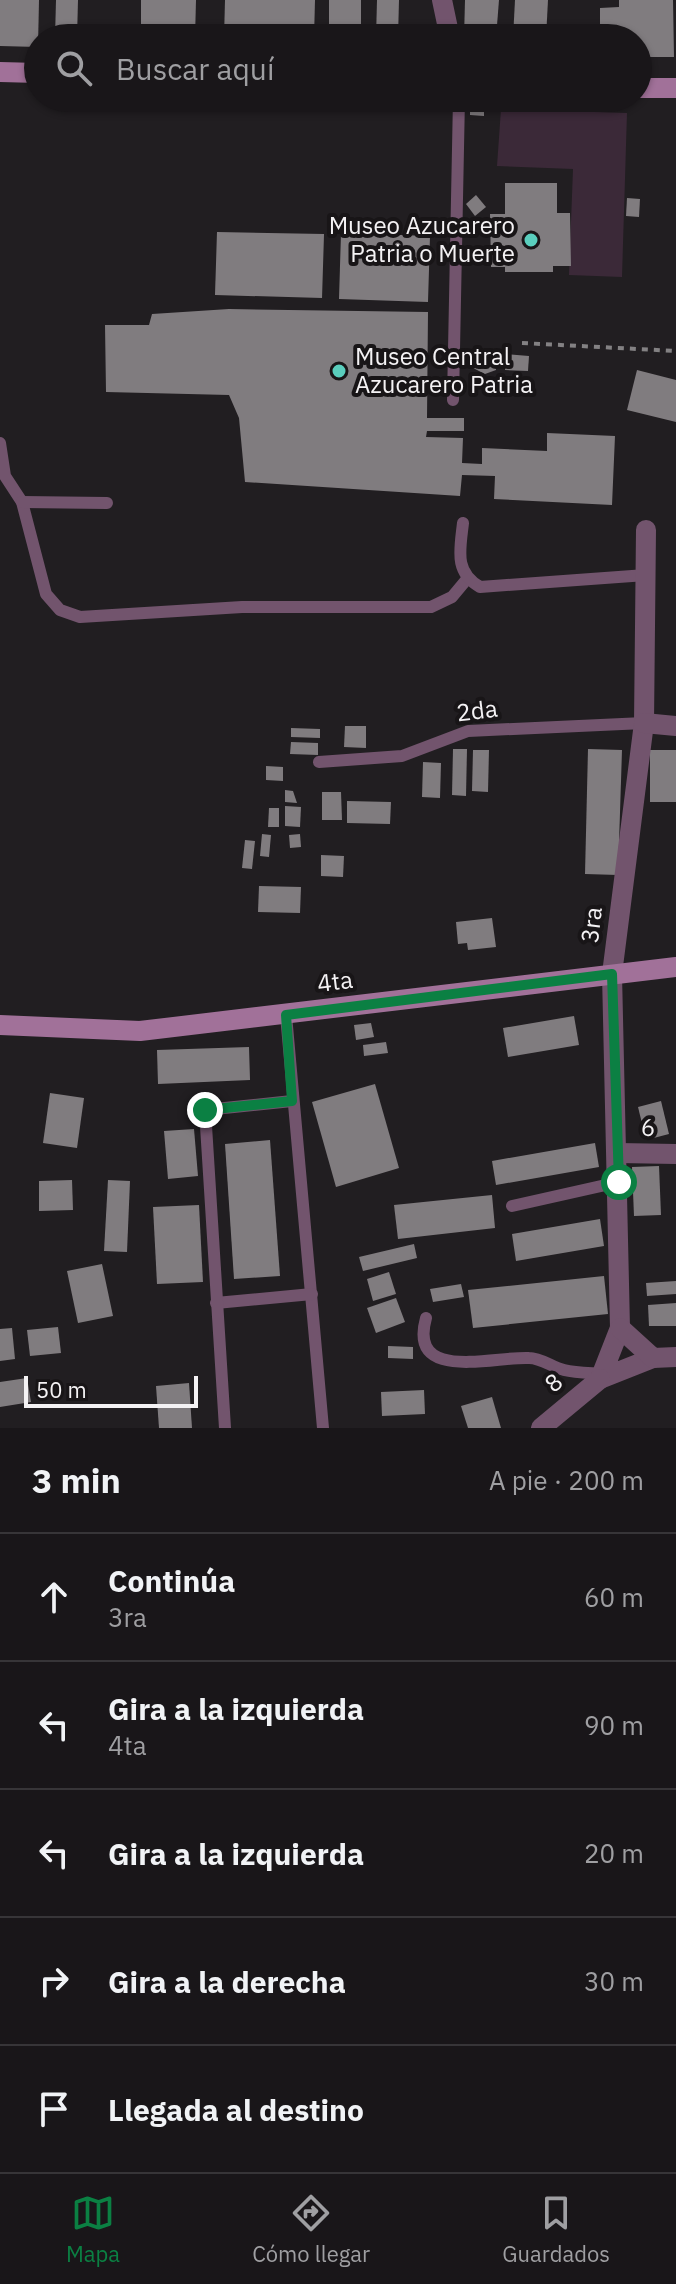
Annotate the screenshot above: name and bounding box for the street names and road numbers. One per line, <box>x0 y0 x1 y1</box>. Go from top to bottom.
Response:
street label: 2da <box>455 692 499 728</box>
street label: 3ra <box>573 905 609 945</box>
street label: 4ta <box>315 963 355 999</box>
street label: 6 <box>641 1111 655 1143</box>
street label: 8 <box>538 1365 569 1399</box>

